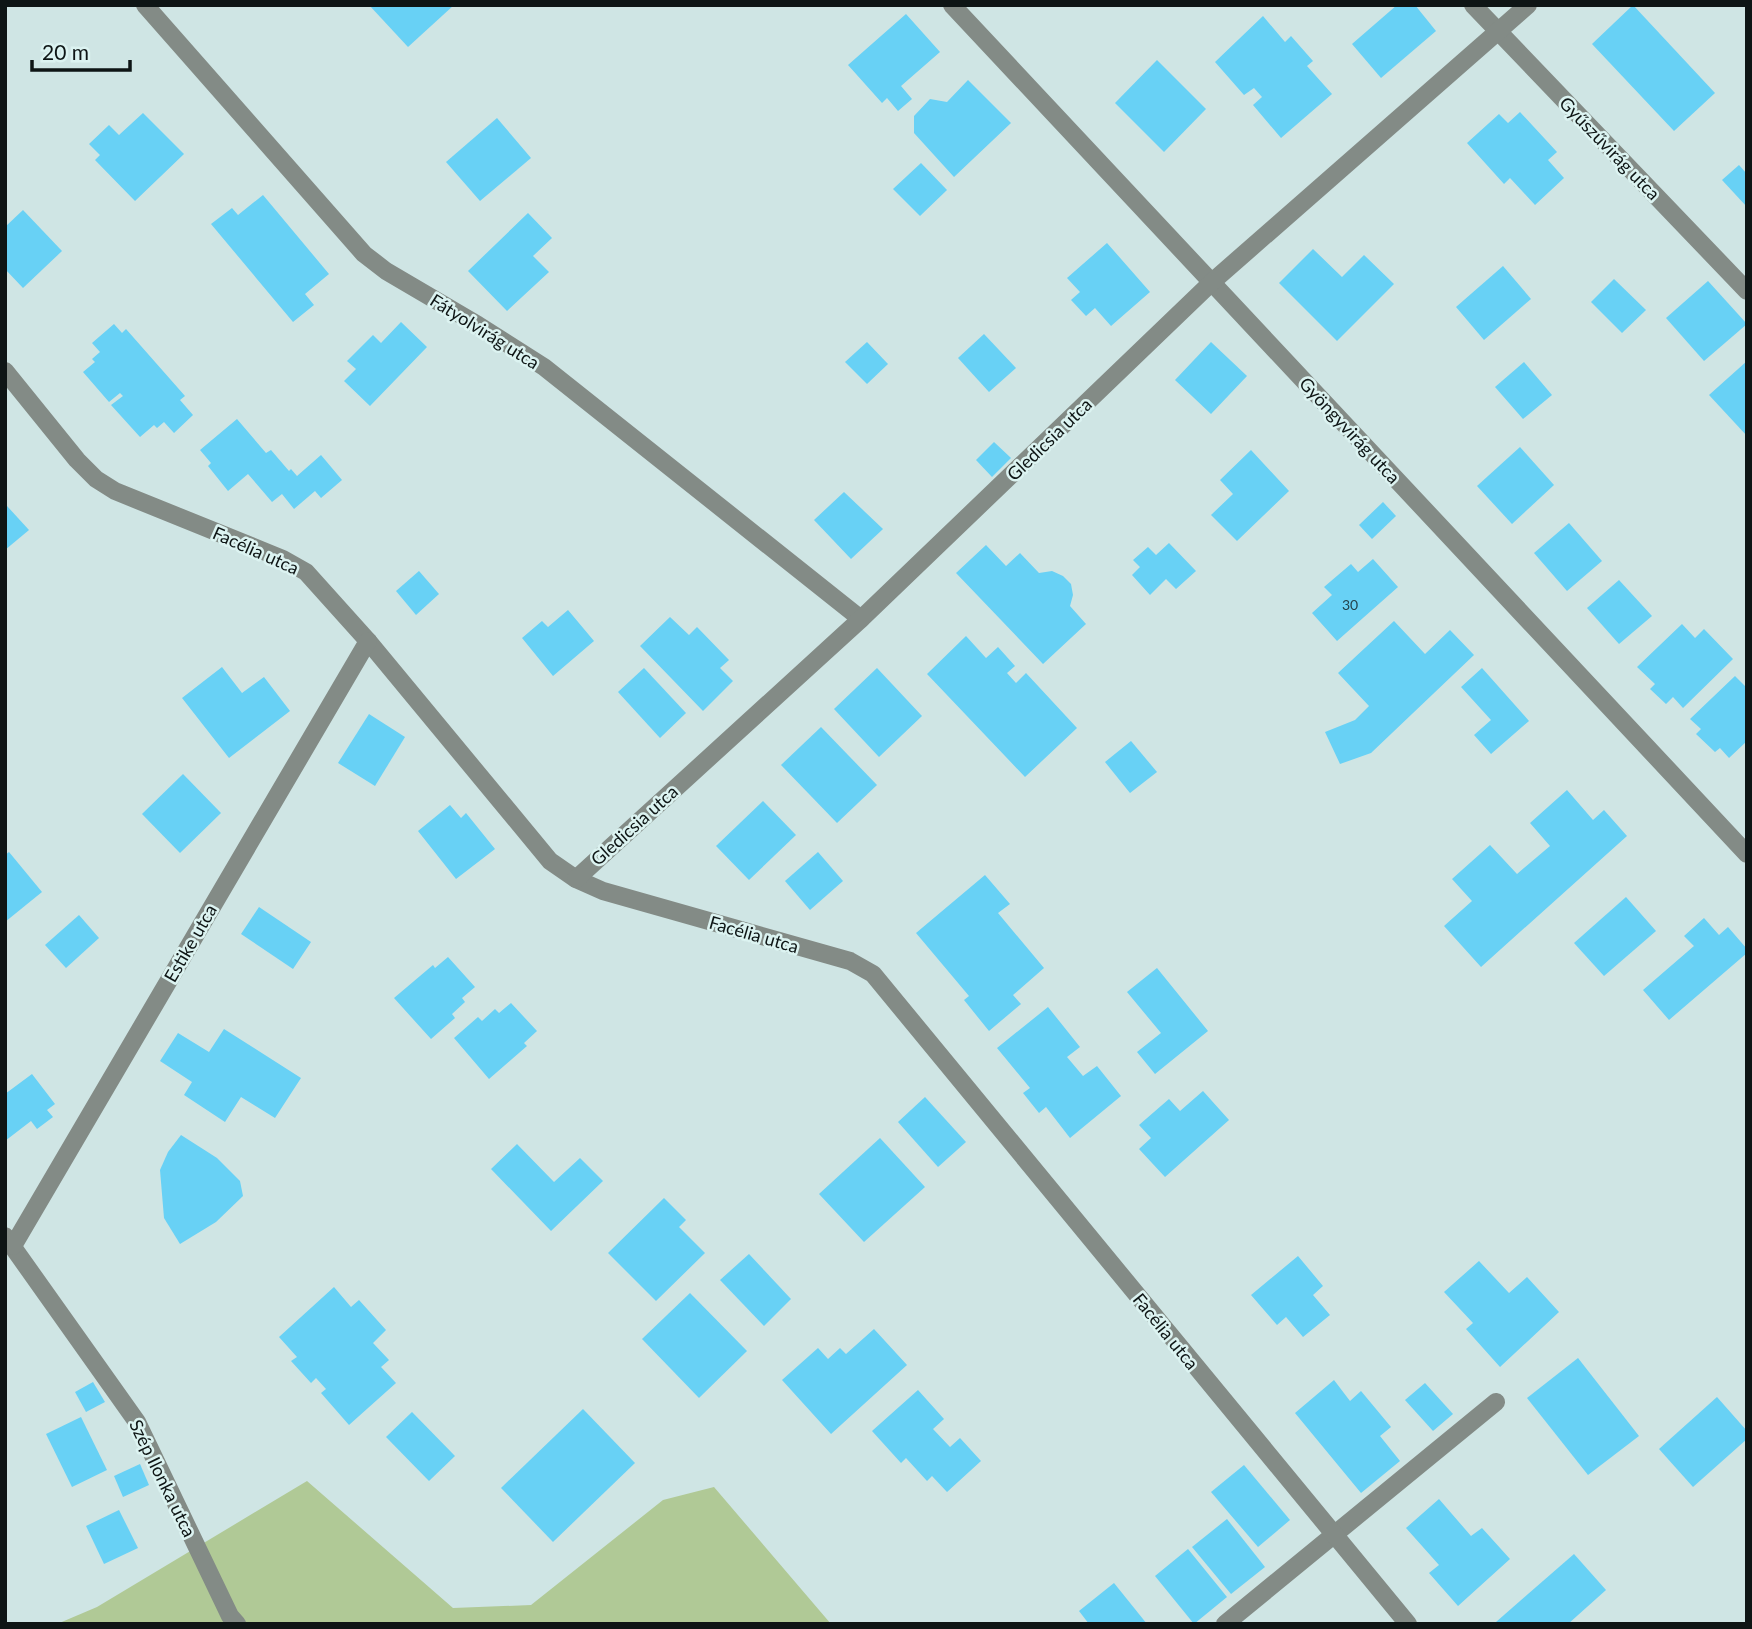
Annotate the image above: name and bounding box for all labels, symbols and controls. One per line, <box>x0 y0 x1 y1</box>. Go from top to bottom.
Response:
scale bar <box>32 28 130 72</box>
text: 20 m <box>42 39 89 64</box>
street label: Gyűszűvirág utca <box>1555 92 1665 204</box>
street label: Fátyolvirág utca <box>426 289 544 373</box>
street label: Gyöngyvirág utca <box>1295 372 1405 488</box>
street label: Gledicsia utca <box>1002 393 1096 485</box>
street label: Facélia utca <box>210 521 302 579</box>
house number: 30 <box>1342 596 1358 613</box>
street label: Gledicsia utca <box>586 780 682 870</box>
street label: Estike utca <box>159 900 221 986</box>
street label: Facélia utca <box>707 911 801 957</box>
street label: Facélia utca <box>1129 1288 1203 1374</box>
street label: Szép Ilonka utca <box>125 1416 201 1540</box>

